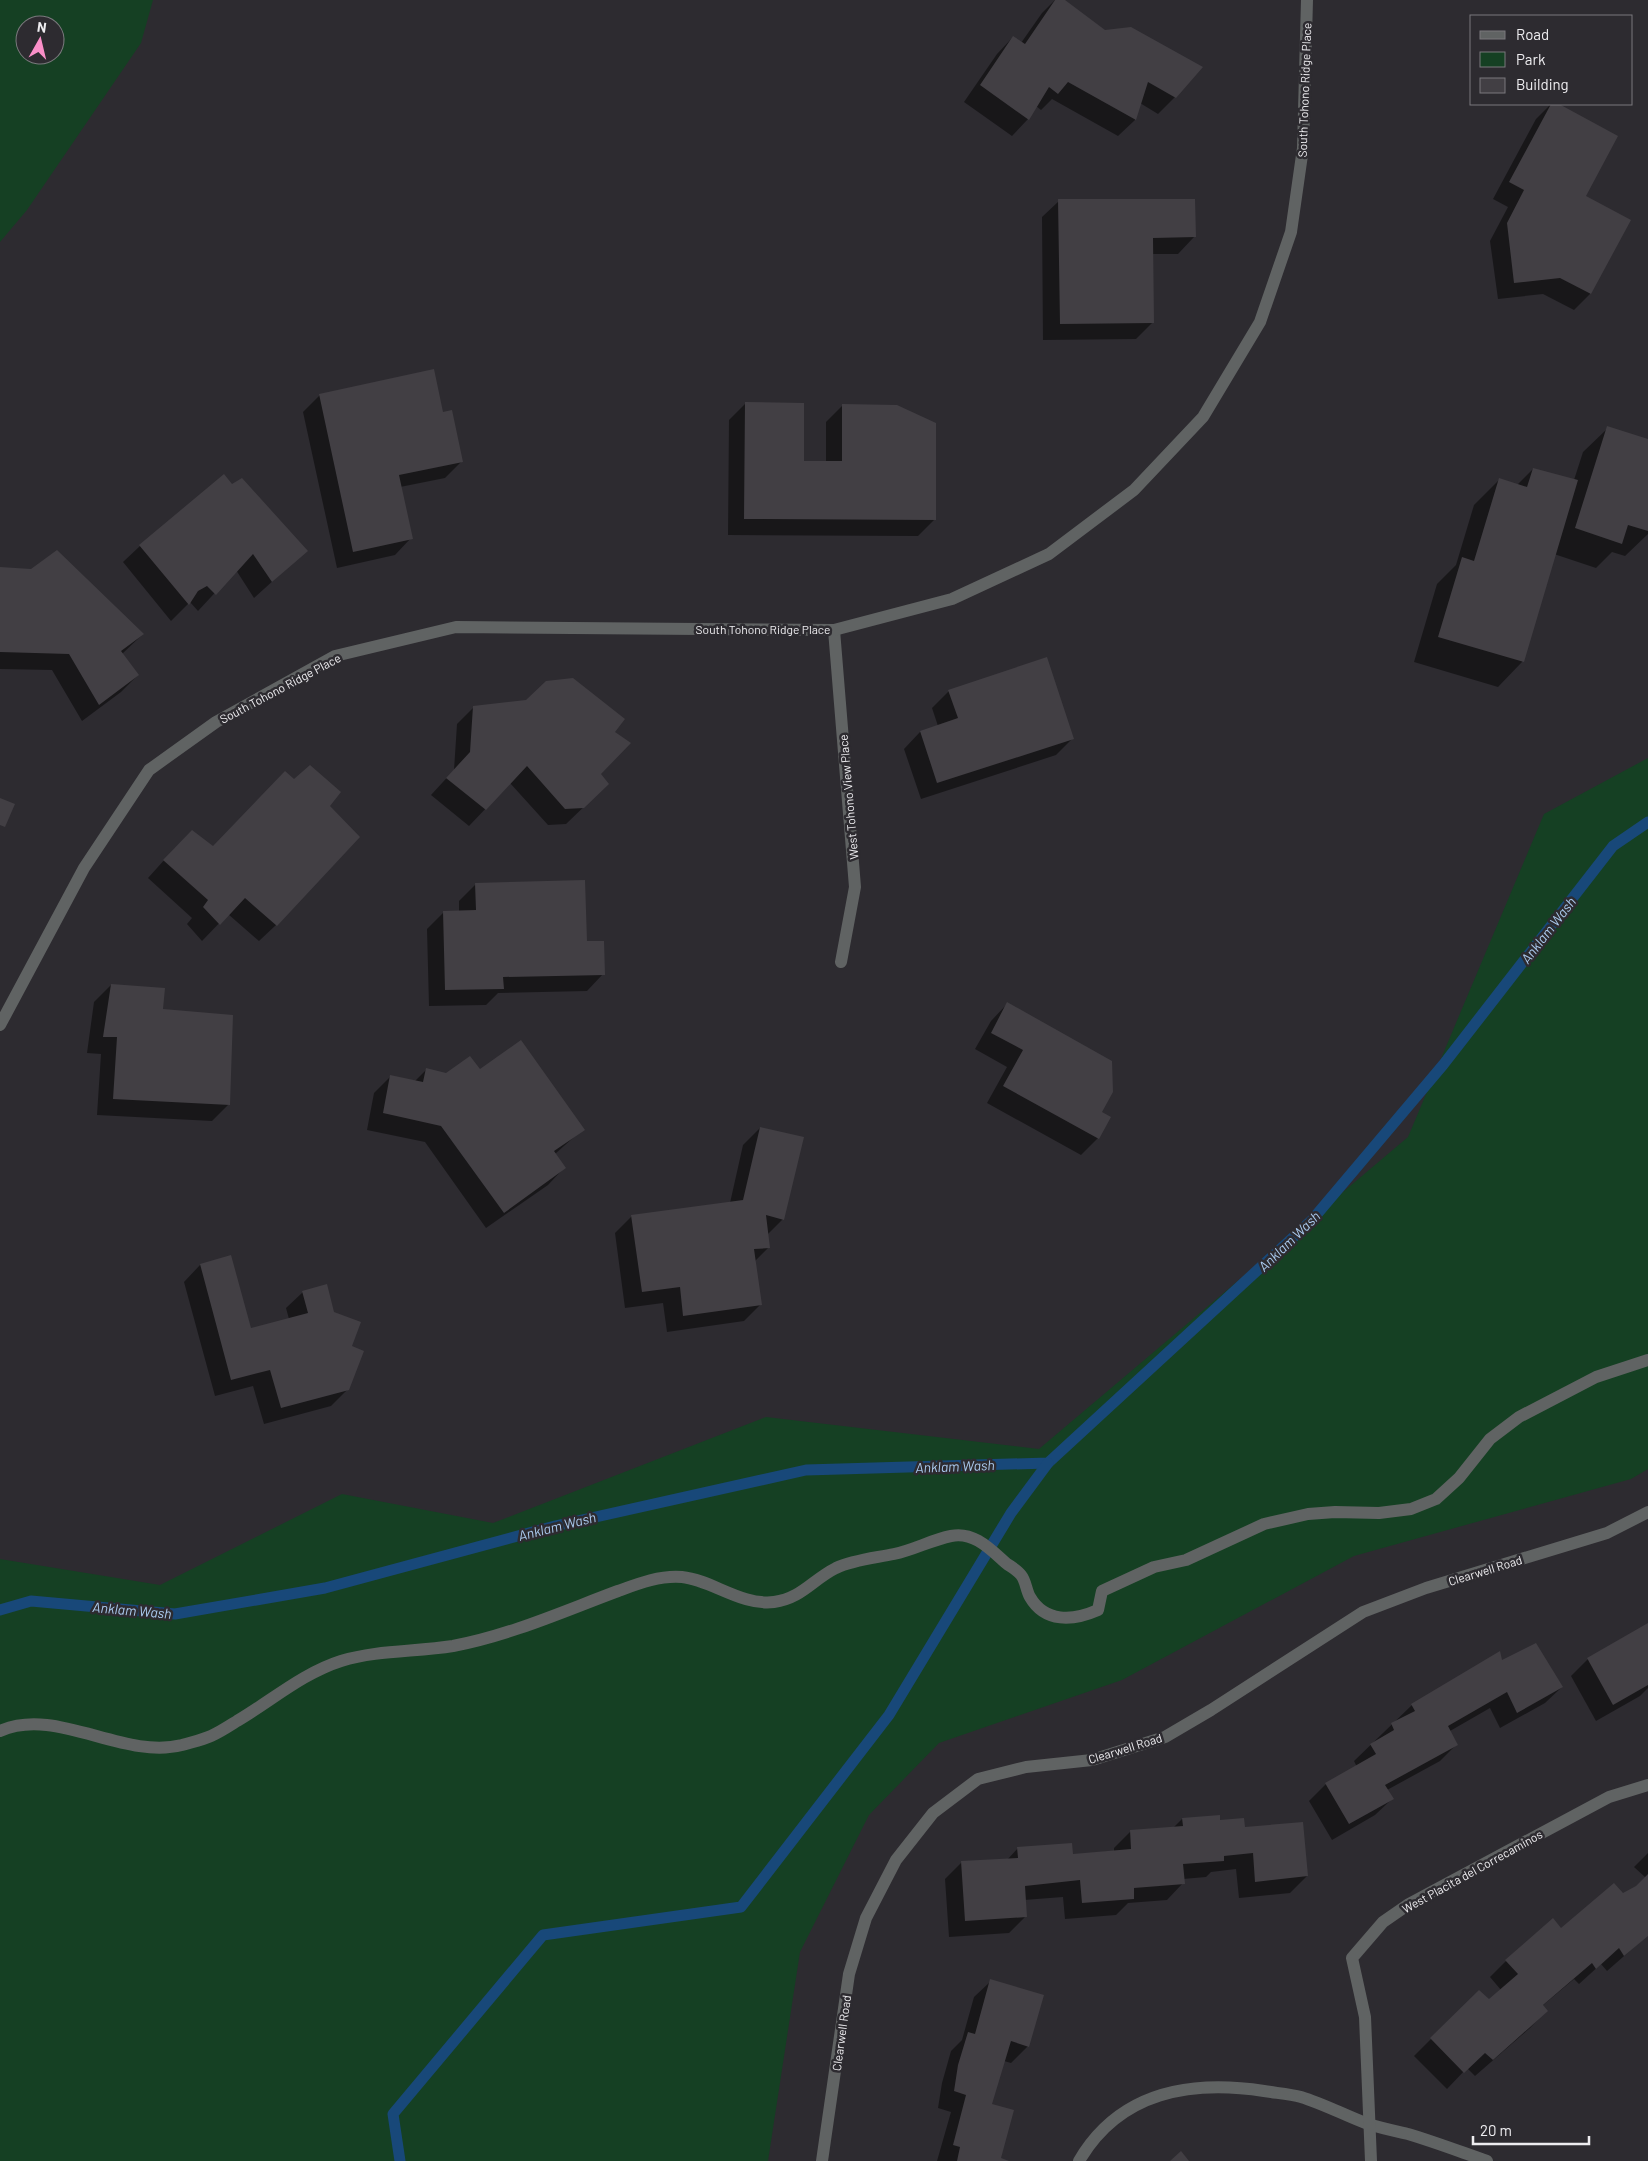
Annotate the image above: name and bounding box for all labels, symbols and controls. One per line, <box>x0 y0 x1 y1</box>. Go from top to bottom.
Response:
north arrow <box>15 15 65 65</box>
legend <box>1470 15 1633 105</box>
text: N <box>36 18 48 36</box>
street label: South Tohono Ridge Place <box>1295 22 1313 158</box>
text: Road <box>1516 25 1549 43</box>
text: Park <box>1516 50 1546 68</box>
text: Building <box>1516 75 1569 93</box>
street label: South Tohono Ridge Place <box>696 622 830 636</box>
street label: South Tohono Ridge Place <box>217 650 343 726</box>
street label: West Tohono View Place <box>836 734 860 860</box>
water label: Anklam Wash <box>1517 893 1579 967</box>
water label: Anklam Wash <box>1255 1207 1323 1275</box>
water label: Anklam Wash <box>915 1456 995 1476</box>
water label: Anklam Wash <box>516 1508 598 1544</box>
street label: Clearwell Road <box>1446 1552 1524 1588</box>
water label: Anklam Wash <box>92 1598 172 1622</box>
street label: Clearwell Road <box>1086 1730 1164 1766</box>
street label: West Placita del Correcaminos <box>1400 1826 1545 1915</box>
street label: Clearwell Road <box>829 1994 853 2072</box>
scale bar <box>1473 2114 1589 2146</box>
text: 20 m <box>1480 2121 1512 2139</box>

